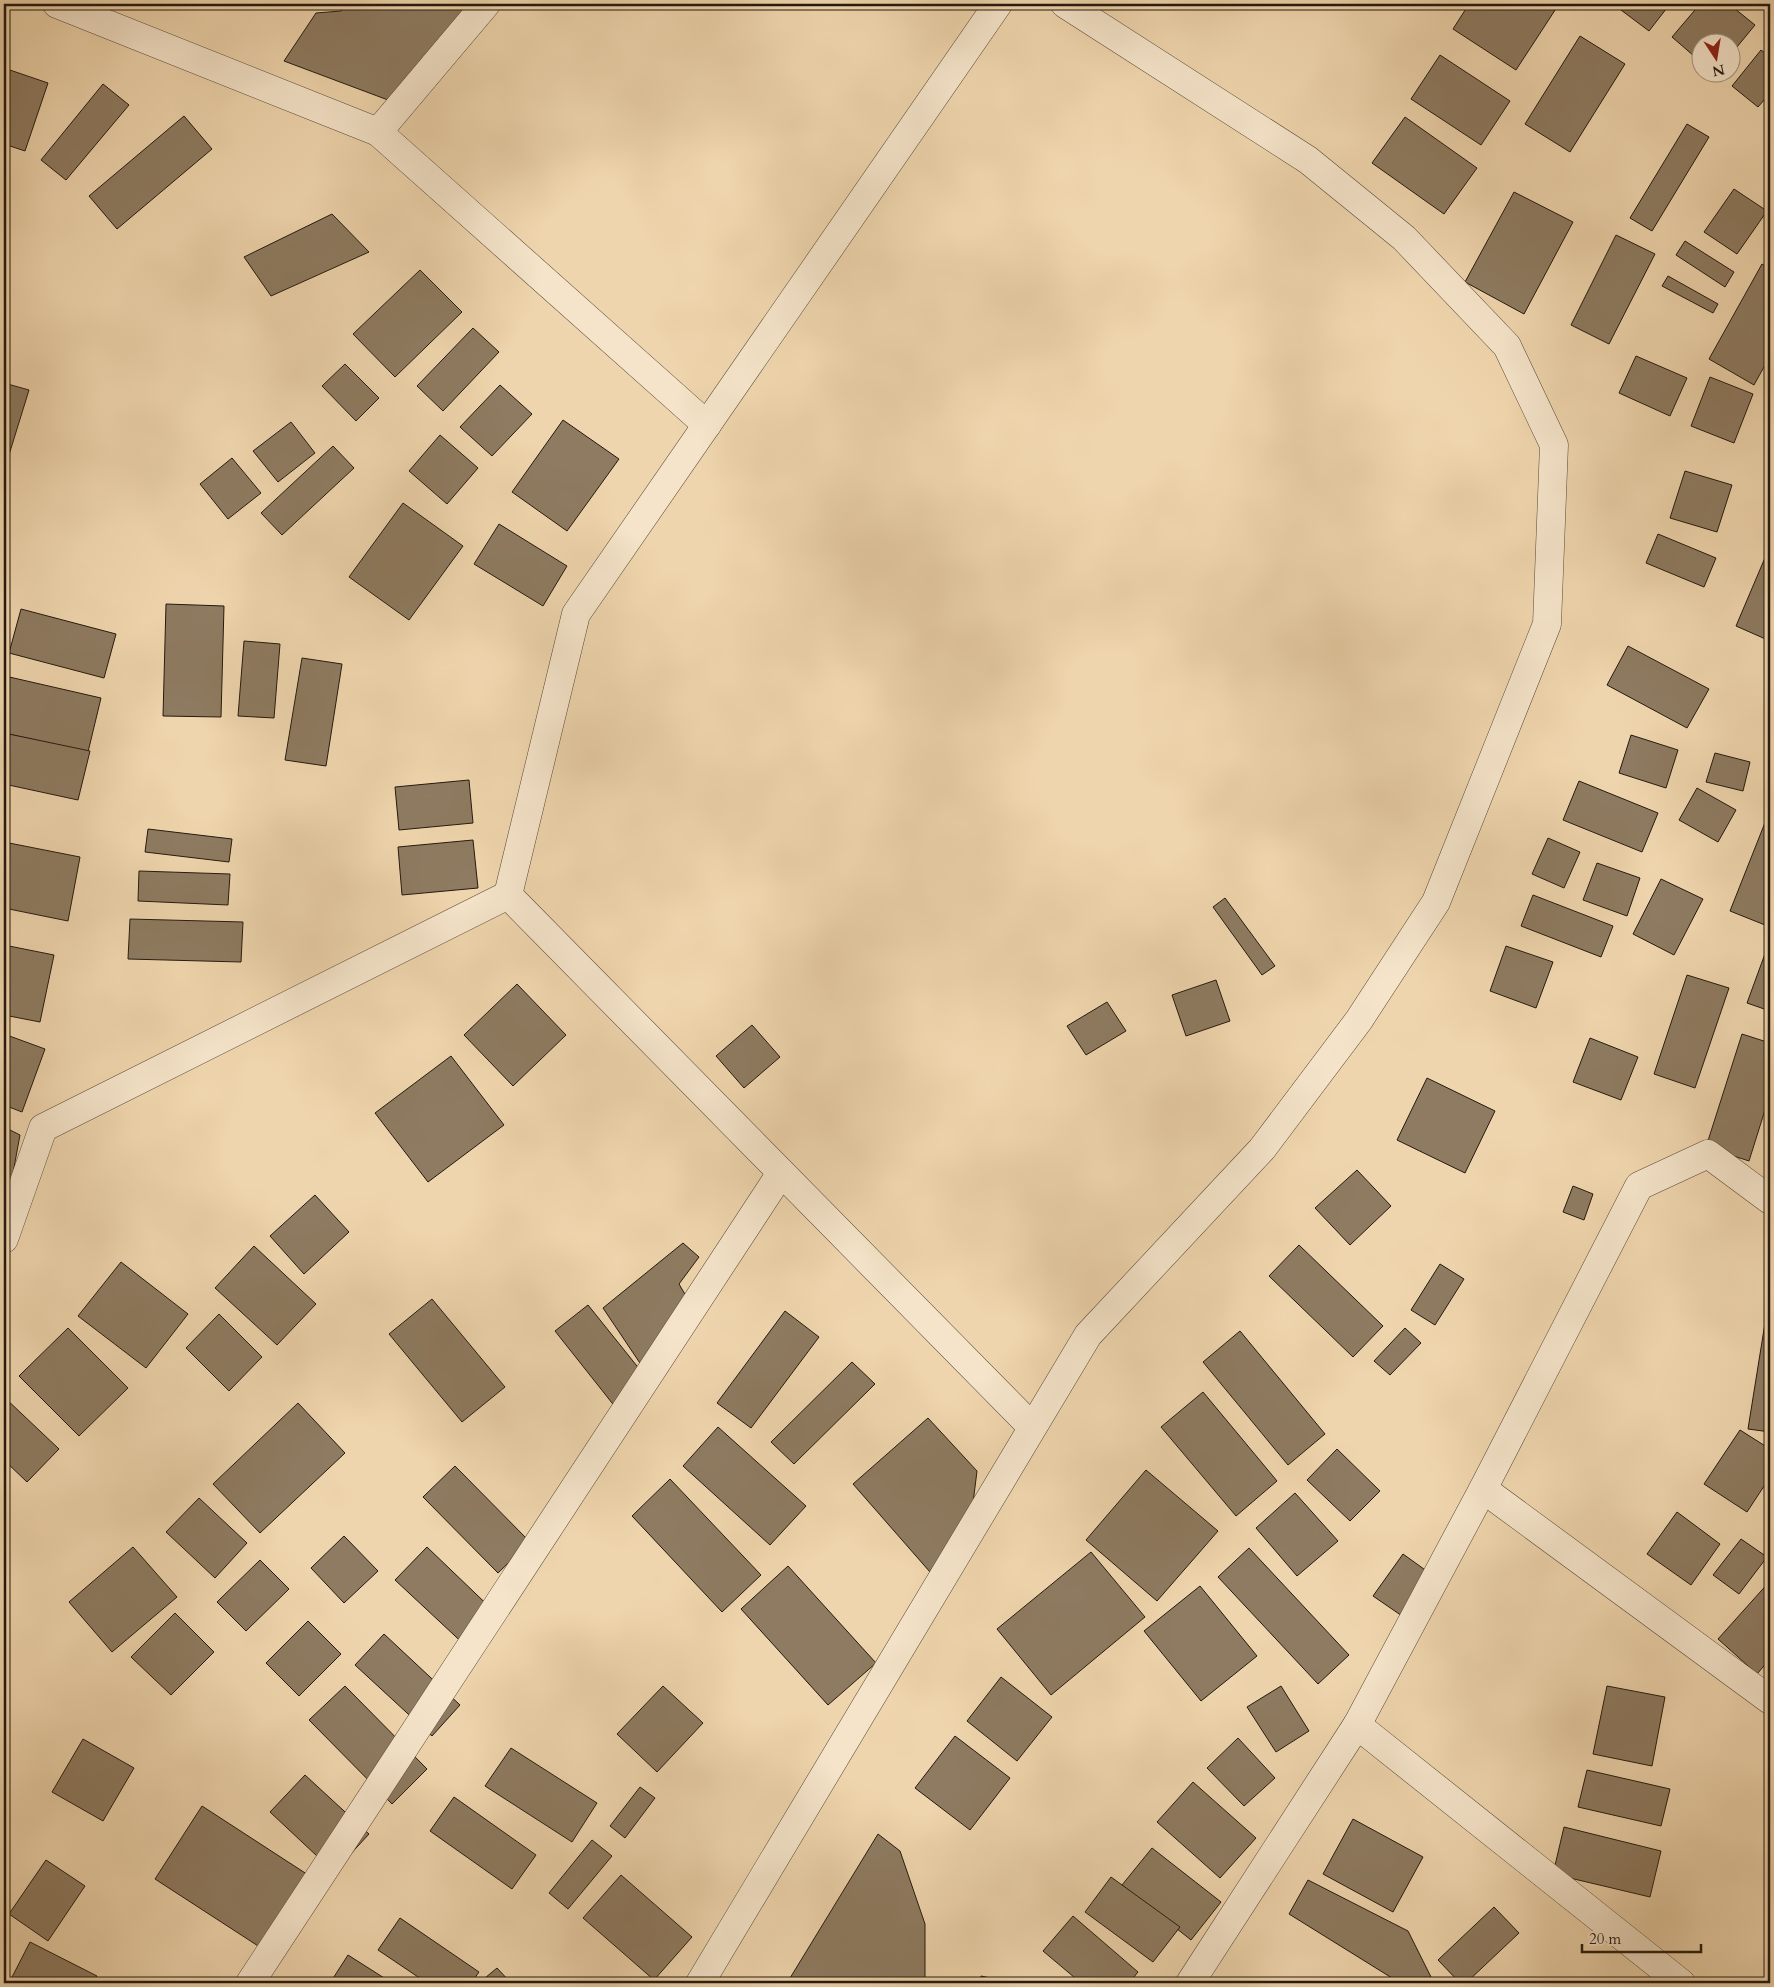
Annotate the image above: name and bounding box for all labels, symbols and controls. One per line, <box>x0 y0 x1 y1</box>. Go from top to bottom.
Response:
north arrow <box>1692 32 1742 82</box>
text: N <box>1711 60 1727 81</box>
scale bar <box>1582 1922 1700 1954</box>
text: 20 m <box>1589 1929 1621 1949</box>

